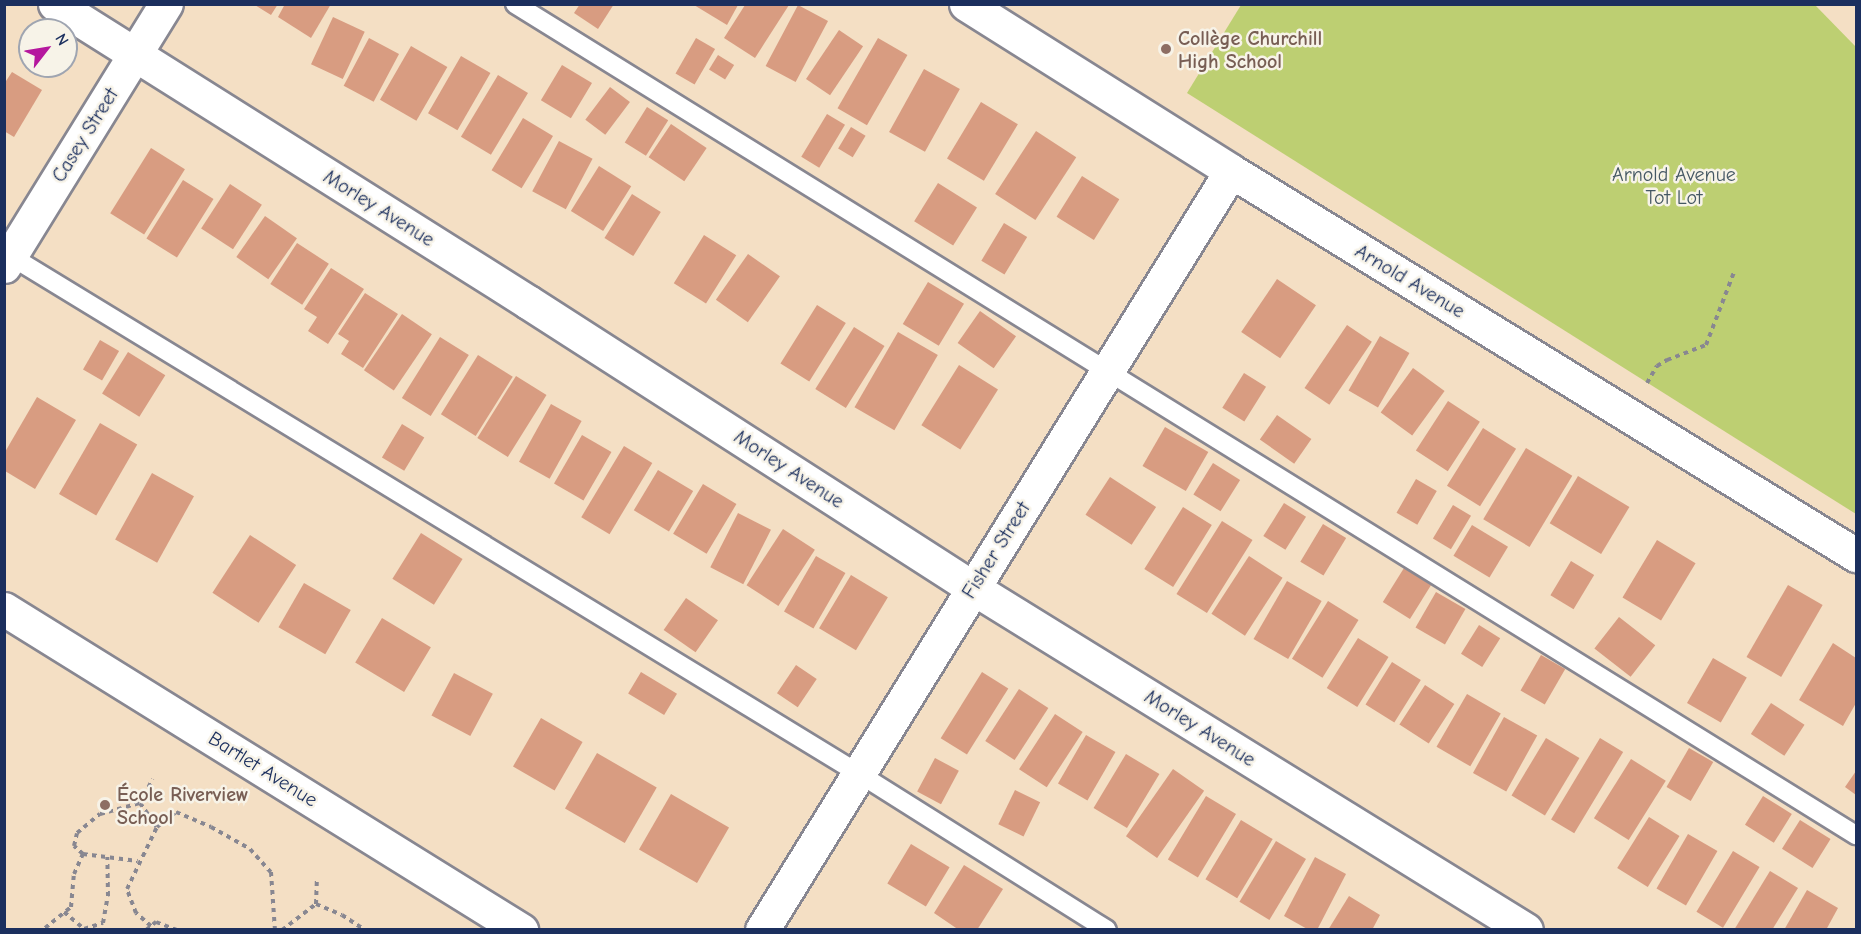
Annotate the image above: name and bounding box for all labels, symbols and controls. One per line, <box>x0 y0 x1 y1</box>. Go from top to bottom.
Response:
north arrow <box>18 18 78 78</box>
place label: Collège Churchill High School <box>1178 26 1322 73</box>
text: N <box>51 31 72 49</box>
marker: Collège Churchill High School <box>1159 42 1173 56</box>
street label: Casey Street <box>47 83 123 187</box>
park label: Arnold Avenue Tot Lot <box>1612 162 1736 209</box>
street label: Morley Avenue <box>319 164 439 252</box>
street label: Arnold Avenue <box>1351 239 1469 323</box>
street label: Morley Avenue <box>730 425 848 513</box>
street label: Fisher Street <box>957 497 1035 603</box>
street label: Morley Avenue <box>1140 684 1260 772</box>
street label: Bartlet Avenue <box>204 726 322 812</box>
place label: École Riverview School <box>117 782 248 829</box>
marker: École Riverview School <box>98 798 112 812</box>

